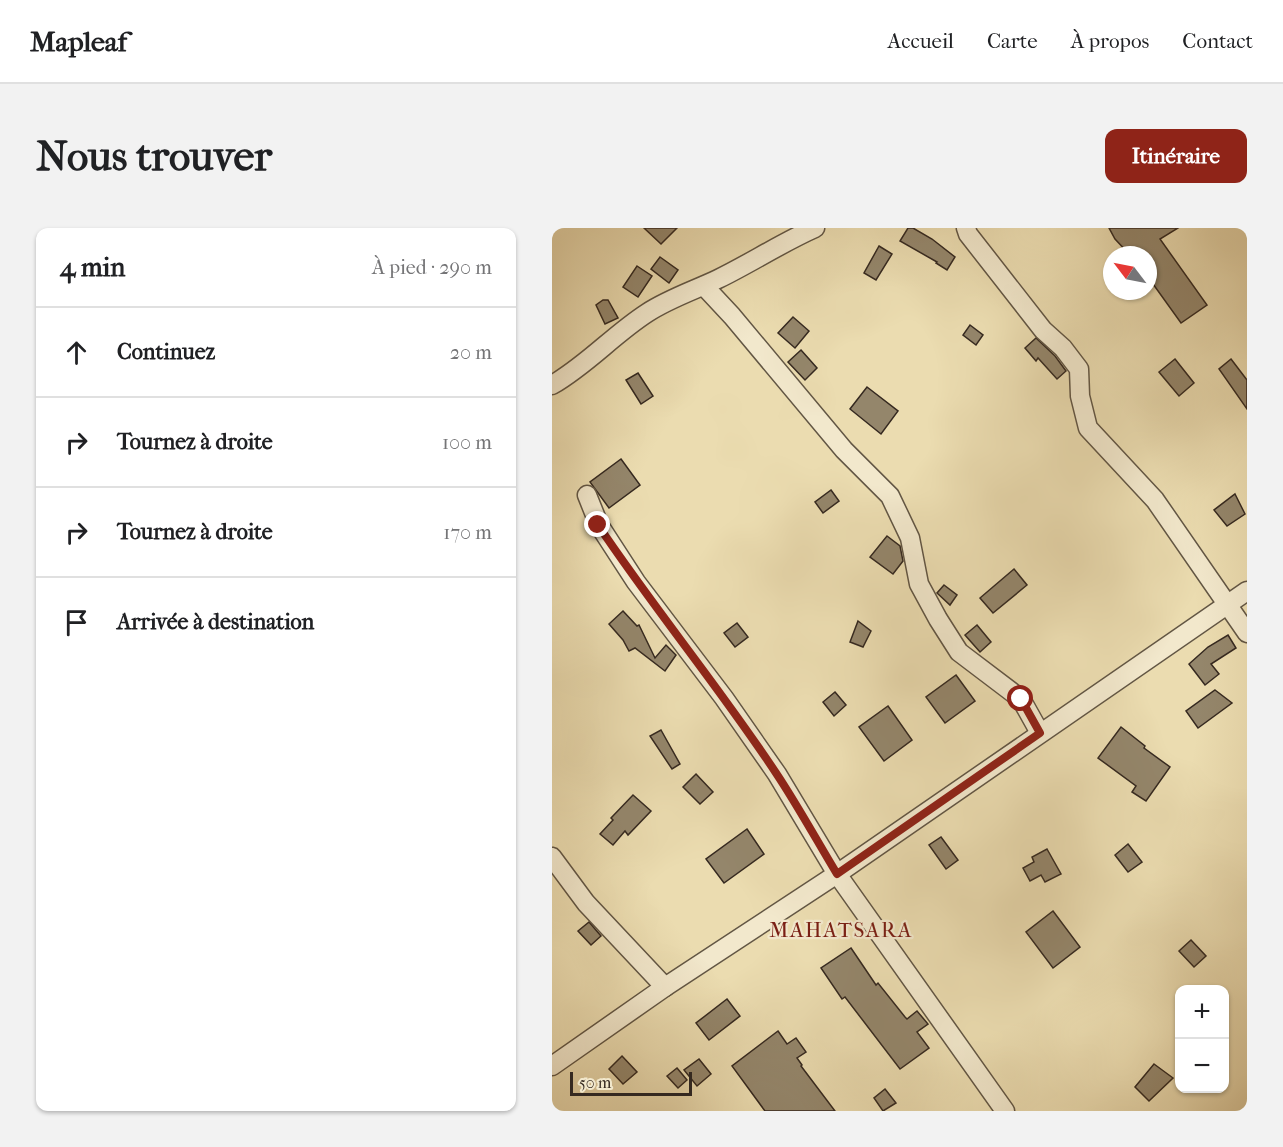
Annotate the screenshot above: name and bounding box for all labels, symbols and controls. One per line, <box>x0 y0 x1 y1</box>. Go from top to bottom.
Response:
text: Mapleaf <box>30 25 127 58</box>
text: Accueil <box>888 29 954 53</box>
text: Carte <box>987 29 1038 53</box>
text: À propos <box>1071 29 1149 53</box>
text: Contact <box>1182 29 1253 53</box>
button: Itinéraire <box>1105 129 1247 183</box>
text: Nous trouver <box>36 132 272 181</box>
north arrow <box>1103 246 1157 300</box>
text: 4 min <box>60 252 125 283</box>
text: À pied · 290 m <box>372 256 492 279</box>
icon: ahead <box>60 336 93 369</box>
text: Continuez <box>117 339 215 365</box>
text: 20 m <box>450 341 492 364</box>
icon: right <box>60 426 93 459</box>
text: Tournez à droite <box>117 429 273 455</box>
text: 100 m <box>442 431 492 454</box>
route end <box>584 511 610 537</box>
icon: right <box>60 516 93 549</box>
text: Tournez à droite <box>117 519 273 545</box>
text: 170 m <box>443 521 492 544</box>
icon: arrive <box>60 606 93 639</box>
text: Arrivée à destination <box>117 609 314 635</box>
route start <box>1007 685 1033 711</box>
district label: MAHATSARA <box>769 918 913 942</box>
map controls <box>1175 985 1229 1093</box>
button: + <box>1175 985 1229 1039</box>
button: − <box>1175 1039 1229 1093</box>
scale bar <box>570 1069 692 1096</box>
text: 50 m <box>579 1073 611 1092</box>

